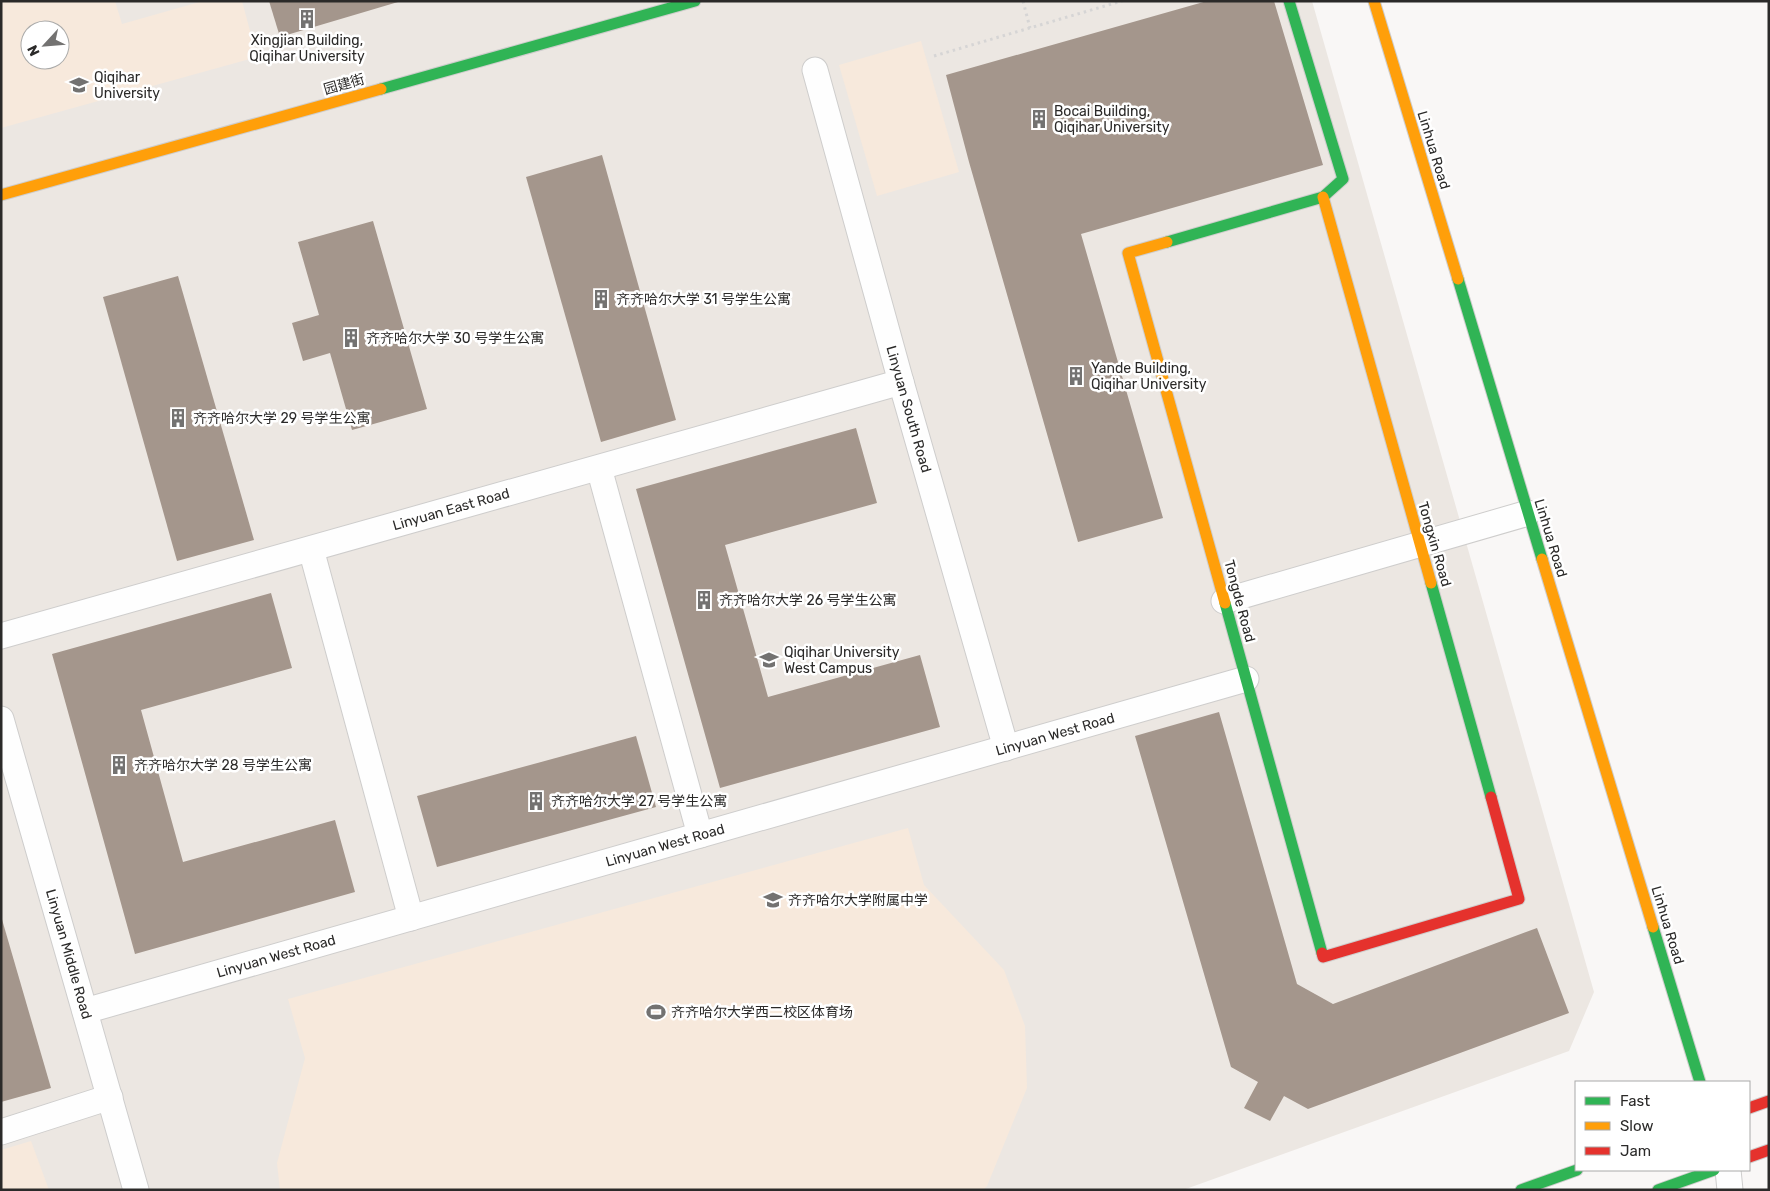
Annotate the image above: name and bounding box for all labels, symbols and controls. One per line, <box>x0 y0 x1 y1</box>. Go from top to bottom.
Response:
building icon: Xingjian Building, Qiqihar University <box>296 8 318 30</box>
north arrow <box>20 20 70 70</box>
place label: Xingjian Building, Qiqihar University <box>249 32 365 65</box>
text: N <box>24 42 44 59</box>
place label: Qiqihar University <box>94 69 160 102</box>
street label: 园建街 <box>322 71 367 98</box>
school or university icon: Qiqihar University <box>68 74 90 96</box>
place label: Bocai Building, Qiqihar University <box>1054 103 1170 136</box>
building icon: Bocai Building, Qiqihar University <box>1028 108 1050 130</box>
street label: Linhua Road <box>1414 109 1453 191</box>
building icon: 齐齐哈尔大学 31 号学生公寓 <box>590 288 612 310</box>
place label: 齐齐哈尔大学 31 号学生公寓 <box>616 291 791 308</box>
building icon: 齐齐哈尔大学 30 号学生公寓 <box>340 327 362 349</box>
place label: 齐齐哈尔大学 30 号学生公寓 <box>366 330 544 347</box>
street label: Linyuan South Road <box>882 344 935 474</box>
place label: Yande Building, Qiqihar University <box>1091 360 1207 393</box>
building icon: Yande Building, Qiqihar University <box>1065 365 1087 387</box>
building icon: 齐齐哈尔大学 29 号学生公寓 <box>167 407 189 429</box>
place label: 齐齐哈尔大学 29 号学生公寓 <box>193 410 370 427</box>
street label: Linyuan East Road <box>391 485 512 534</box>
street label: Linhua Road <box>1531 497 1570 579</box>
street label: Tongxin Road <box>1414 500 1455 589</box>
street label: Tongde Road <box>1220 558 1259 644</box>
building icon: 齐齐哈尔大学 26 号学生公寓 <box>693 589 715 611</box>
place label: 齐齐哈尔大学 26 号学生公寓 <box>719 592 897 609</box>
place label: Qiqihar University West Campus <box>784 644 900 677</box>
school or university icon: Qiqihar University West Campus <box>758 649 780 671</box>
street label: Linyuan West Road <box>994 709 1117 760</box>
building icon: 齐齐哈尔大学 28 号学生公寓 <box>108 754 130 776</box>
place label: 齐齐哈尔大学 28 号学生公寓 <box>134 757 312 774</box>
building icon: 齐齐哈尔大学 27 号学生公寓 <box>525 790 547 812</box>
place label: 齐齐哈尔大学 27 号学生公寓 <box>551 793 727 810</box>
street label: Linyuan West Road <box>604 820 727 871</box>
street label: Linhua Road <box>1648 884 1687 966</box>
street label: Linyuan Middle Road <box>42 887 95 1021</box>
school or university icon: 齐齐哈尔大学附属中学 <box>762 889 784 911</box>
place label: 齐齐哈尔大学附属中学 <box>788 892 928 909</box>
street label: Linyuan West Road <box>215 931 338 982</box>
sports icon: 齐齐哈尔大学西二校区体育场 <box>645 1001 667 1023</box>
place label: 齐齐哈尔大学西二校区体育场 <box>671 1004 853 1021</box>
legend <box>1575 1081 1750 1171</box>
text: Fast <box>1620 1092 1650 1110</box>
text: Slow <box>1620 1117 1653 1135</box>
text: Jam <box>1620 1142 1651 1160</box>

